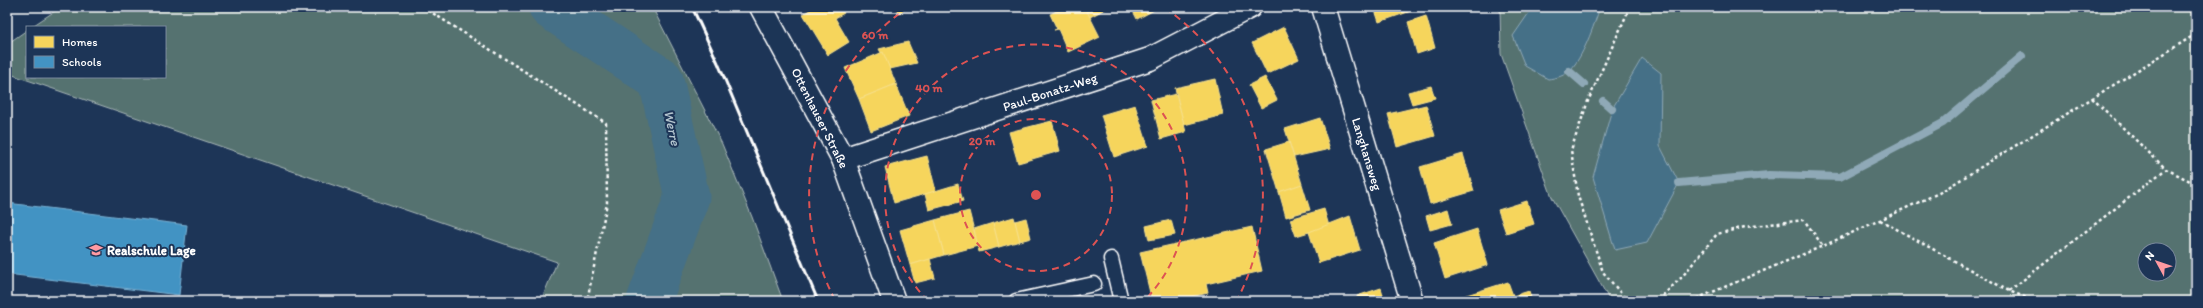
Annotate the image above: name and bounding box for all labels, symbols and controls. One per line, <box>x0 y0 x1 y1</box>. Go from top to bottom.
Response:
legend <box>26 26 166 78</box>
text: 60 m <box>862 28 889 42</box>
text: Homes <box>62 35 98 49</box>
text: Schools <box>62 55 101 69</box>
street label: Ottenhauser Straße <box>788 65 852 171</box>
street label: Paul-Bonatz-Weg <box>1001 70 1099 114</box>
text: 40 m <box>915 81 944 95</box>
water label: Werre <box>660 109 684 149</box>
street label: Langhansweg <box>1349 116 1385 193</box>
text: 20 m <box>969 134 996 148</box>
centre of rings <box>1029 188 1043 202</box>
school or university icon: Realschule Lage <box>88 242 104 258</box>
north arrow <box>2137 242 2177 282</box>
place label: Realschule Lage <box>107 243 196 259</box>
text: N <box>2142 249 2157 263</box>

